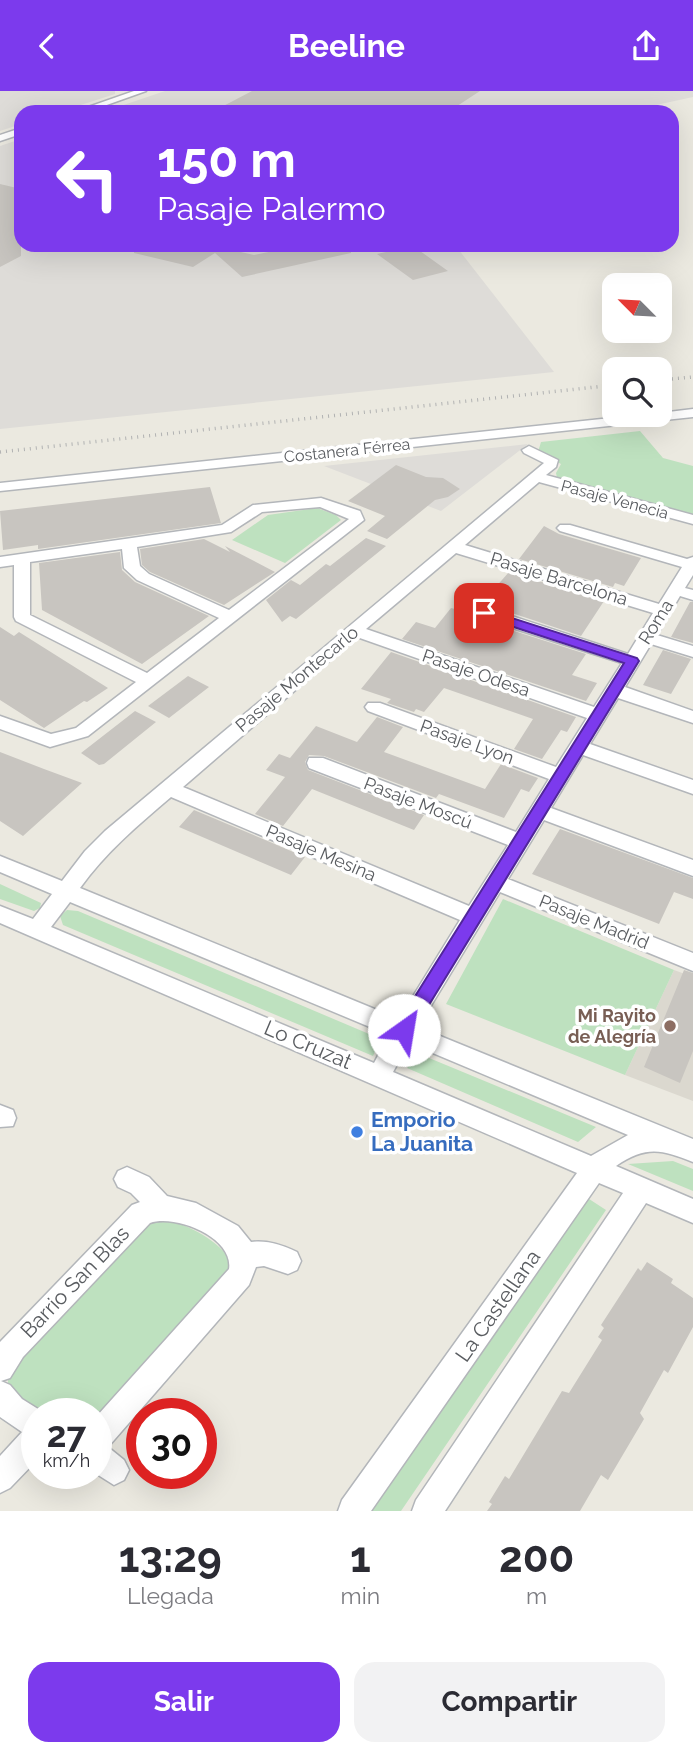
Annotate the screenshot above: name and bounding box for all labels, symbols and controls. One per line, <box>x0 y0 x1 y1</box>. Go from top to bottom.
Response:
icon: back <box>28 27 66 65</box>
text: Beeline <box>288 27 405 64</box>
icon: share <box>627 27 665 65</box>
text: 150 m <box>157 131 296 188</box>
icon: left <box>42 133 133 224</box>
text: Pasaje Palermo <box>157 190 386 227</box>
north arrow <box>602 273 672 343</box>
map controls <box>602 273 672 427</box>
button: search <box>602 357 672 427</box>
street label: Costanera Férrea <box>283 434 411 467</box>
street label: Pasaje Venecia <box>559 476 671 523</box>
street label: Pasaje Barcelona <box>488 548 630 609</box>
pin <box>454 583 514 643</box>
icon: arrive <box>465 594 503 632</box>
street label: Roma <box>634 596 677 648</box>
street label: Pasaje Montecarlo <box>231 621 362 736</box>
street label: Pasaje Odesa <box>420 644 533 701</box>
street label: Pasaje Lyon <box>417 715 517 768</box>
street label: Pasaje Moscú <box>361 772 475 833</box>
street label: Pasaje Mesina <box>263 820 379 885</box>
street label: Pasaje Madrid <box>536 890 652 953</box>
position arrow <box>367 993 441 1067</box>
place label: Mi Rayito de Alegría <box>568 1005 656 1047</box>
street label: Lo Cruzat <box>261 1015 356 1074</box>
marker: Mi Rayito de Alegría <box>662 1018 678 1034</box>
place label: Emporio La Juanita <box>371 1107 473 1156</box>
marker: Emporio La Juanita <box>349 1124 365 1140</box>
street label: Barrio San Blas <box>15 1221 134 1343</box>
street label: La Castellana <box>450 1245 545 1366</box>
speed limit sign: 30 <box>126 1398 217 1489</box>
text: 27 <box>47 1414 86 1455</box>
text: km/h <box>43 1450 90 1471</box>
text: 13:29 <box>119 1533 222 1582</box>
text: 1 <box>350 1533 371 1582</box>
text: 200 <box>499 1533 574 1582</box>
text: Llegada <box>127 1582 214 1609</box>
text: min <box>341 1582 380 1609</box>
text: m <box>526 1582 547 1609</box>
button: Salir <box>28 1662 340 1742</box>
button: Compartir <box>354 1662 665 1742</box>

